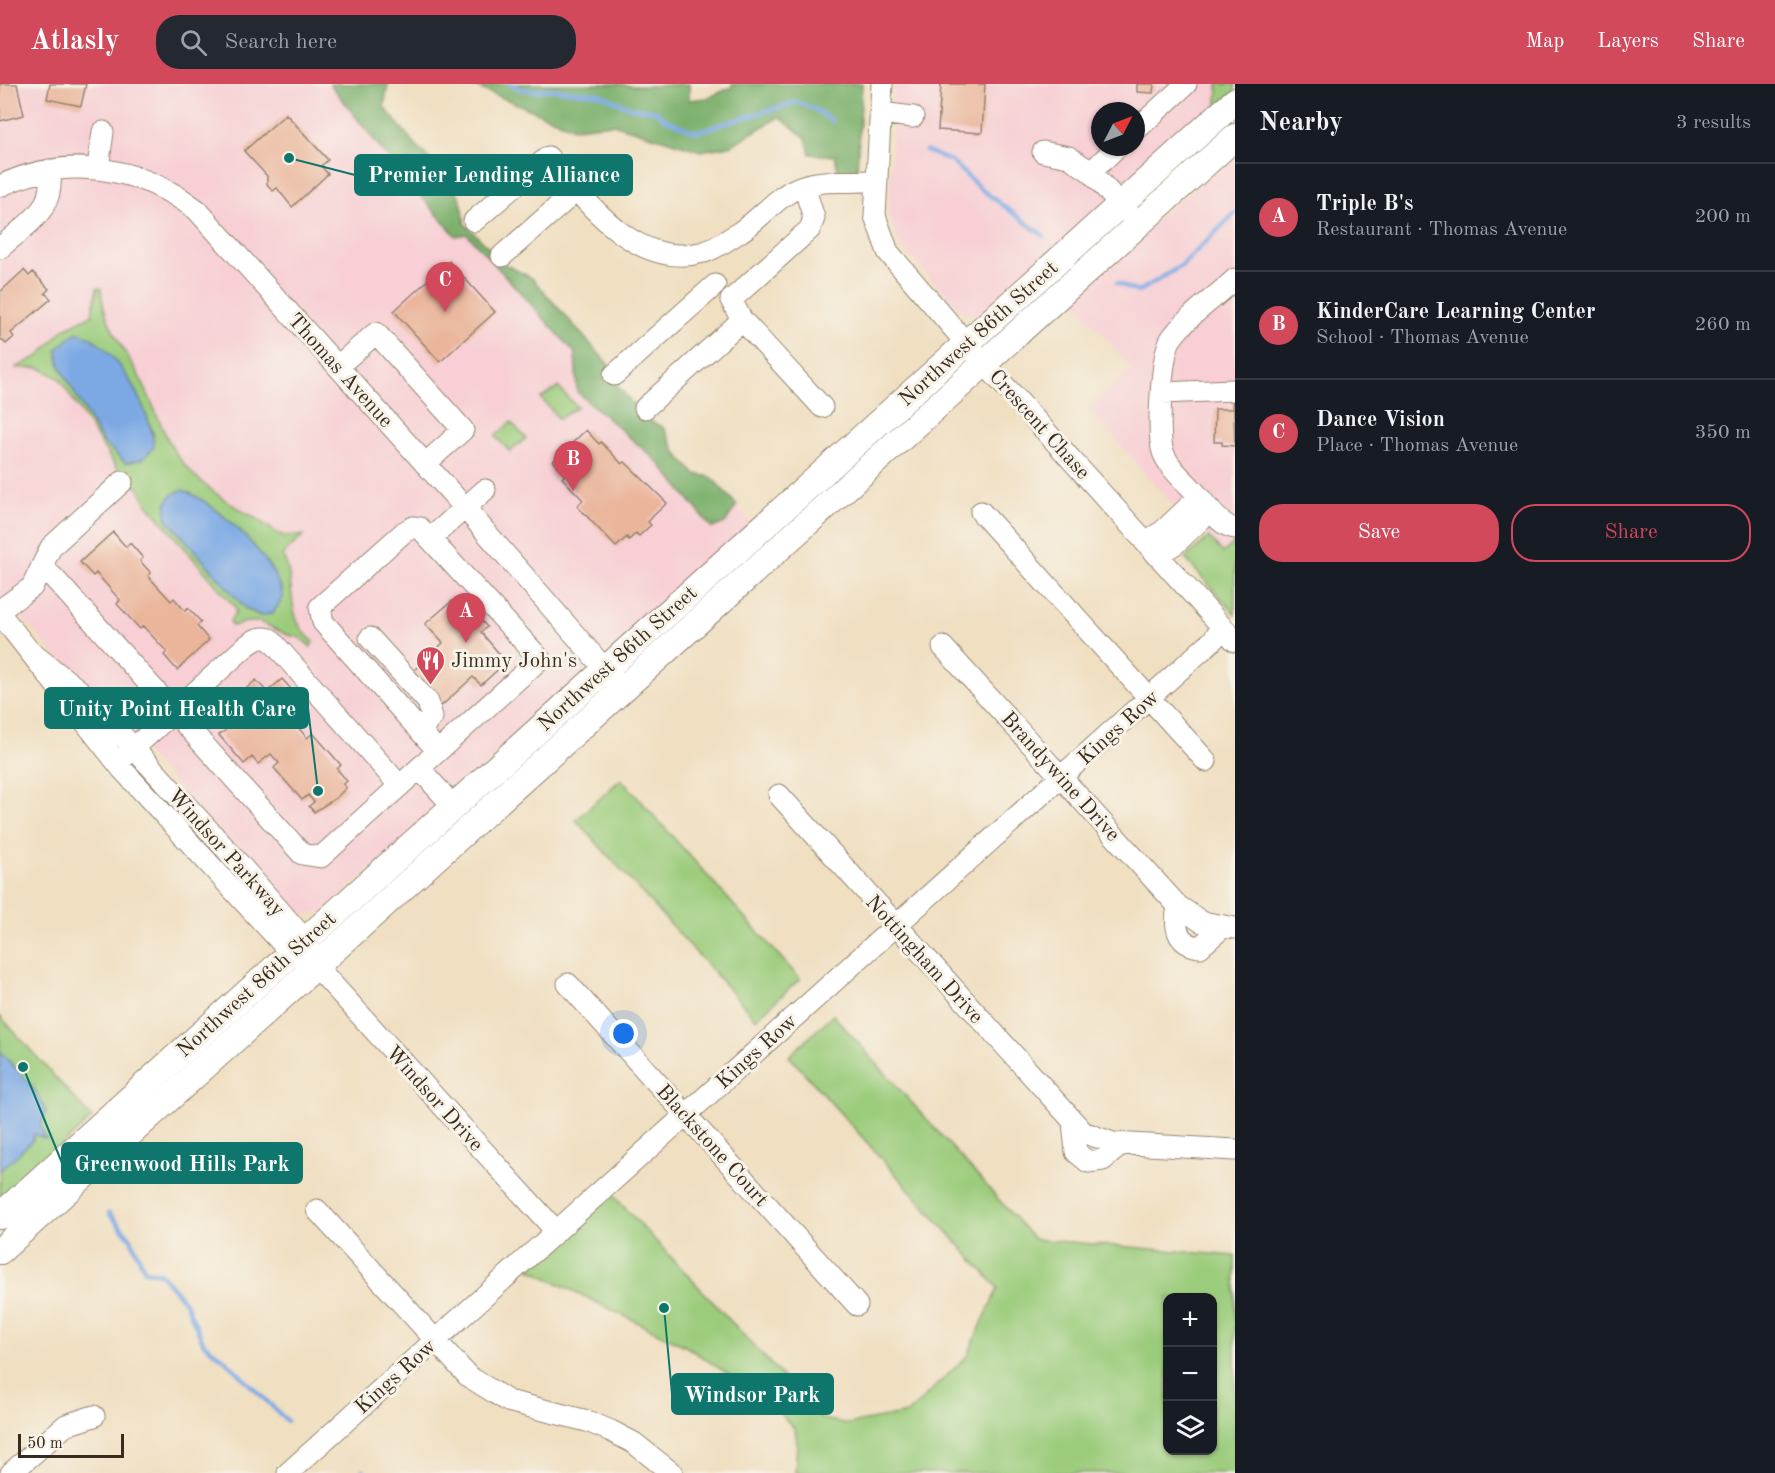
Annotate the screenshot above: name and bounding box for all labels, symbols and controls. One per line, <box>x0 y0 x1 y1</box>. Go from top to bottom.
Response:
search box <box>156 15 576 69</box>
icon: search <box>177 26 210 59</box>
text: Atlasly <box>30 28 120 56</box>
text: Search here <box>225 31 337 53</box>
text: Map <box>1525 31 1564 52</box>
text: Layers <box>1597 31 1659 52</box>
text: Share <box>1692 31 1745 52</box>
north arrow <box>1091 102 1145 156</box>
text: Nearby <box>1259 110 1343 136</box>
text: 3 results <box>1676 113 1751 133</box>
callout: Premier Lending Alliance <box>355 155 632 195</box>
text: Premier Lending Alliance <box>368 165 620 187</box>
text: Triple B's <box>1316 193 1413 215</box>
text: A <box>1271 207 1286 227</box>
text: 200 m <box>1695 207 1751 227</box>
text: Restaurant · Thomas Avenue <box>1316 220 1567 240</box>
street label: Northwest 86th Street <box>895 257 1063 411</box>
pin: C <box>426 262 464 312</box>
text: KinderCare Learning Center <box>1316 301 1596 323</box>
street label: Thomas Avenue <box>283 310 396 432</box>
text: B <box>1271 315 1286 335</box>
text: 260 m <box>1695 315 1751 335</box>
text: School · Thomas Avenue <box>1316 328 1529 348</box>
street label: Crescent Chase <box>984 366 1093 484</box>
text: Dance Vision <box>1316 409 1445 431</box>
text: C <box>1272 423 1285 443</box>
text: 350 m <box>1695 423 1751 443</box>
text: Place · Thomas Avenue <box>1316 436 1518 456</box>
pin: B <box>554 442 592 491</box>
button: Save <box>1259 504 1499 562</box>
button: Share <box>1511 504 1751 562</box>
street label: Northwest 86th Street <box>534 582 702 736</box>
pin: A <box>446 594 486 643</box>
restaurant icon: Jimmy John's <box>414 644 446 686</box>
place label: Jimmy John's <box>451 651 577 672</box>
street label: Kings Row <box>1075 687 1163 770</box>
callout: Unity Point Health Care <box>45 688 308 728</box>
text: Unity Point Health Care <box>58 699 296 721</box>
street label: Brandywine Drive <box>996 708 1123 846</box>
street label: Windsor Parkway <box>163 785 288 921</box>
street label: Nottingham Drive <box>861 892 987 1028</box>
street label: Northwest 86th Street <box>173 908 341 1062</box>
street label: Kings Row <box>713 1011 801 1094</box>
your location <box>609 1019 638 1048</box>
street label: Windsor Drive <box>381 1042 486 1156</box>
street label: Blackstone Court <box>652 1081 772 1211</box>
callout: Greenwood Hills Park <box>62 1143 302 1183</box>
text: Greenwood Hills Park <box>74 1154 290 1176</box>
map controls <box>1163 1293 1217 1455</box>
button: + <box>1163 1293 1217 1347</box>
street label: Kings Row <box>352 1336 440 1419</box>
button: − <box>1163 1347 1217 1401</box>
callout: Windsor Park <box>672 1374 833 1414</box>
text: Windsor Park <box>684 1385 820 1407</box>
button: layers <box>1163 1401 1217 1455</box>
scale bar <box>18 1431 124 1458</box>
text: 50 m <box>27 1436 63 1452</box>

